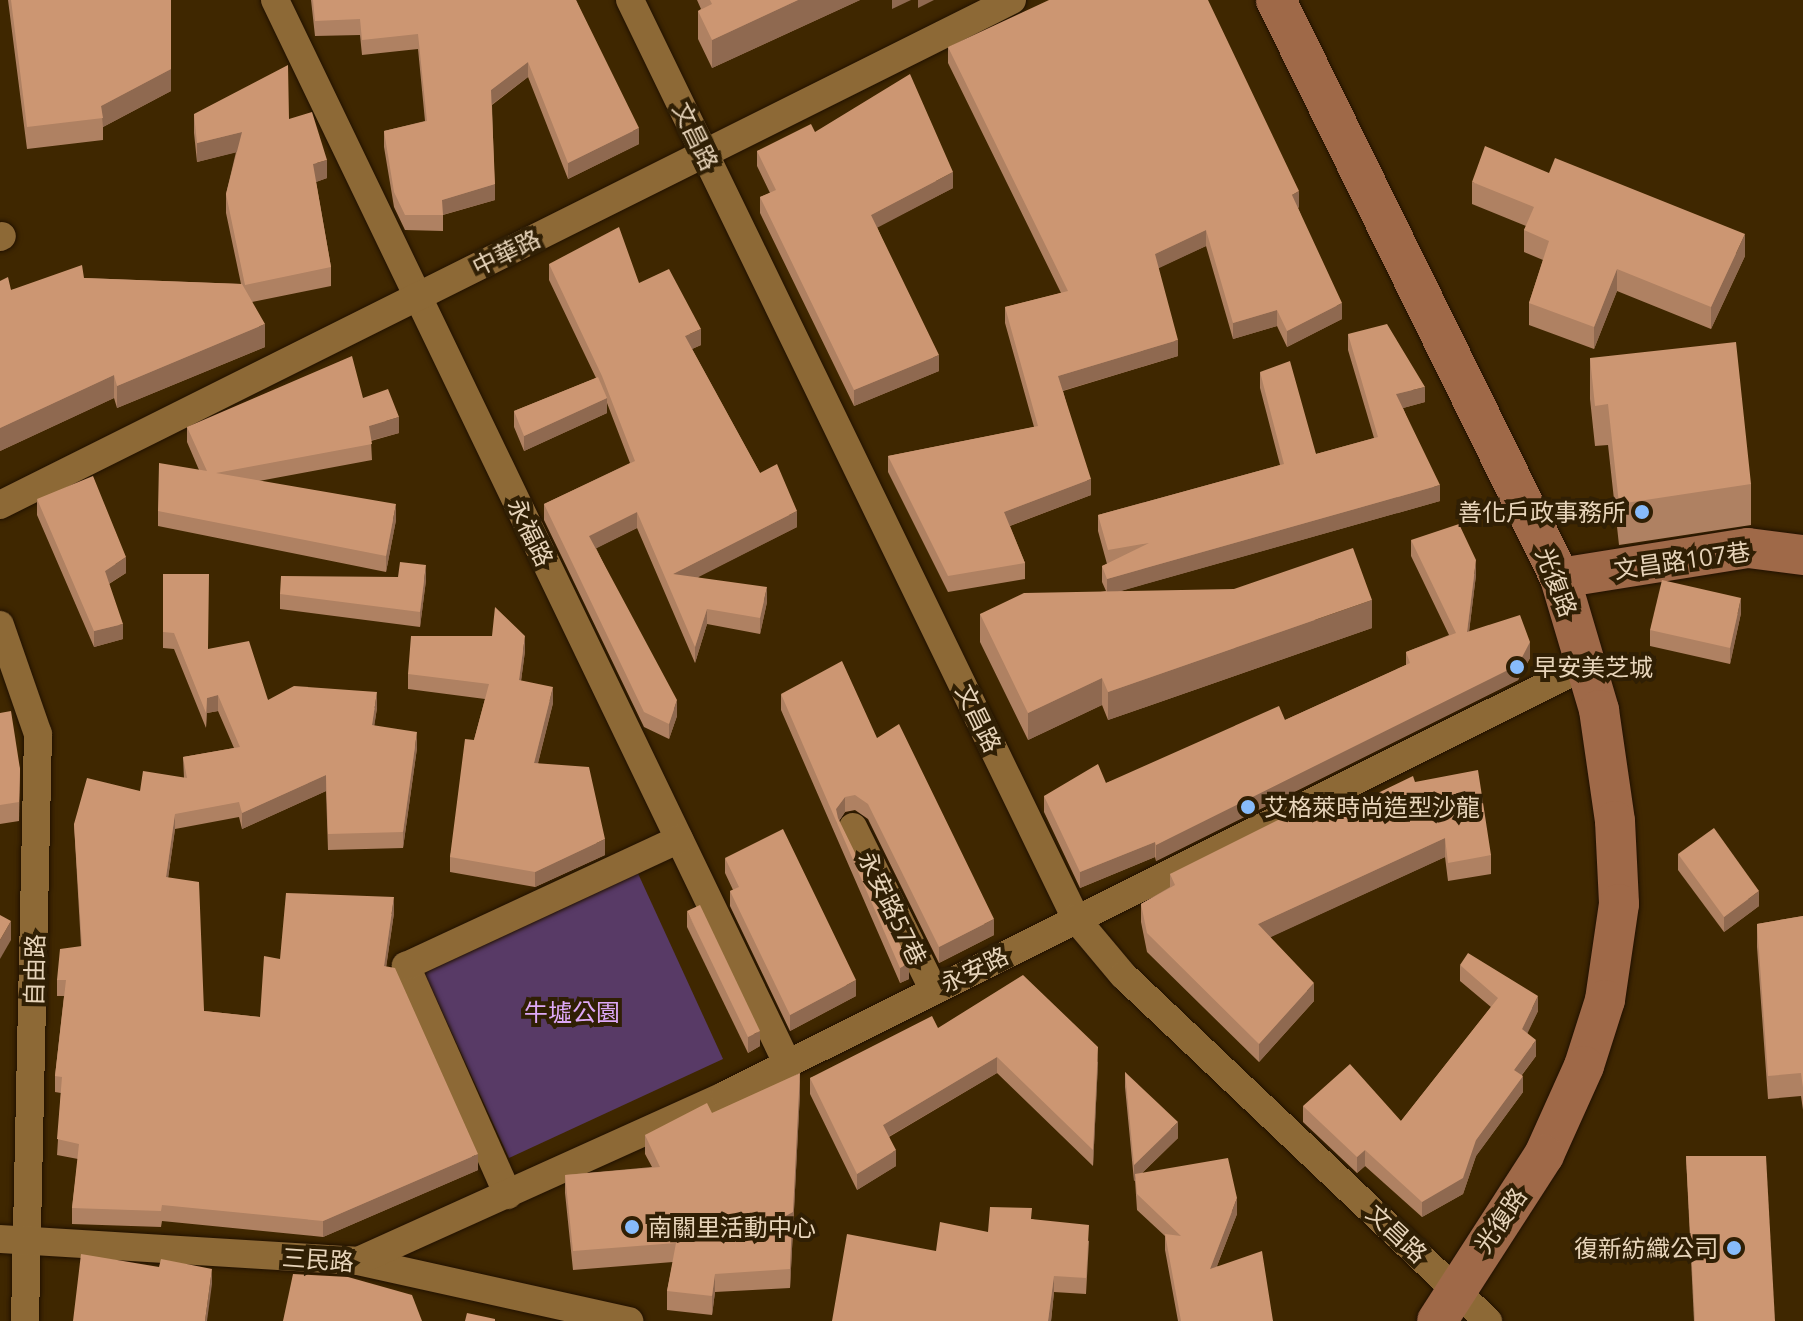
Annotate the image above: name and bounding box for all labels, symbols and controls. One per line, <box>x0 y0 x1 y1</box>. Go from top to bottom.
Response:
street label: 文昌路 <box>667 97 725 175</box>
street label: 中華路 <box>467 223 545 281</box>
street label: 永福路 <box>502 493 560 571</box>
place label: 善化戶政事務所 <box>1458 498 1626 526</box>
marker: 善化戶政事務所 <box>1633 503 1651 521</box>
street label: 文昌路107巷 <box>1612 536 1752 584</box>
street label: 光復路 <box>1531 543 1583 621</box>
place label: 早安美芝城 <box>1533 653 1653 681</box>
marker: 早安美芝城 <box>1508 658 1526 676</box>
street label: 文昌路 <box>950 679 1008 757</box>
place label: 艾格萊時尚造型沙龍 <box>1264 793 1480 821</box>
marker: 艾格萊時尚造型沙龍 <box>1239 798 1257 816</box>
street label: 永安路57巷 <box>853 846 933 970</box>
street label: 自由路 <box>19 934 49 1006</box>
street label: 永安路 <box>935 940 1013 998</box>
park label: 牛墟公園 <box>524 998 620 1026</box>
street label: 光復路 <box>1468 1182 1532 1258</box>
street label: 文昌路 <box>1361 1198 1433 1268</box>
place label: 南關里活動中心 <box>648 1213 816 1241</box>
marker: 南關里活動中心 <box>623 1218 641 1236</box>
place label: 復新紡織公司 <box>1574 1234 1718 1262</box>
marker: 復新紡織公司 <box>1725 1239 1743 1257</box>
street label: 三民路 <box>281 1242 355 1276</box>

